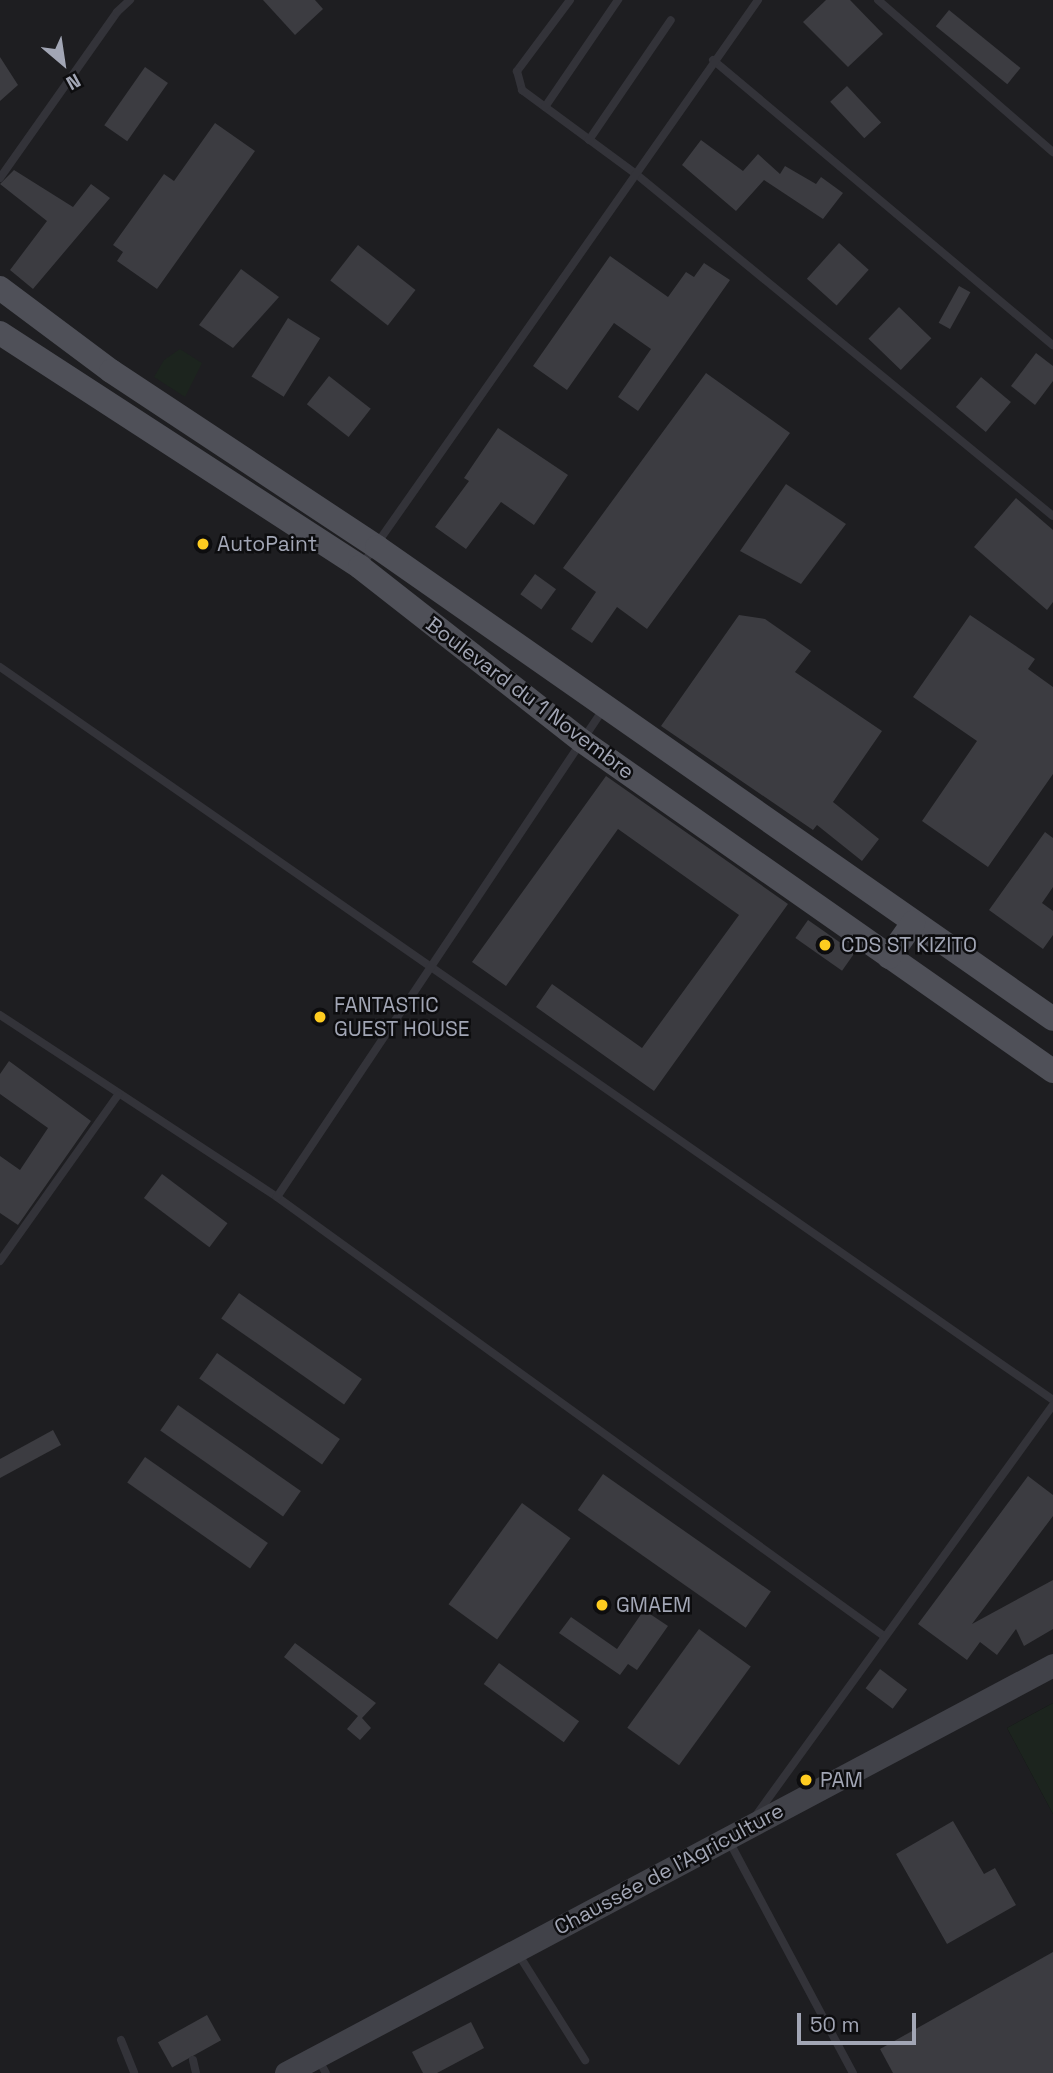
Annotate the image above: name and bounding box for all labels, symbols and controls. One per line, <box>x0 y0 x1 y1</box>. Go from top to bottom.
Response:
north arrow <box>28 28 98 98</box>
text: N <box>62 68 85 96</box>
place label: AutoPaint <box>217 531 317 557</box>
marker: AutoPaint <box>195 536 211 552</box>
street label: Boulevard du 1 Novembre <box>421 612 639 784</box>
place label: CDS ST KIZITO <box>841 932 978 958</box>
marker: CDS ST KIZITO <box>815 935 835 955</box>
place label: FANTASTIC GUEST HOUSE <box>334 992 470 1042</box>
marker: FANTASTIC GUEST HOUSE <box>312 1009 328 1025</box>
place label: GMAEM <box>616 1592 691 1618</box>
marker: GMAEM <box>594 1597 610 1613</box>
place label: PAM <box>820 1767 863 1793</box>
marker: PAM <box>798 1772 814 1788</box>
street label: Chaussée de l'Agriculture <box>550 1798 788 1940</box>
scale bar <box>801 2000 920 2044</box>
text: 50 m <box>810 2011 860 2038</box>

